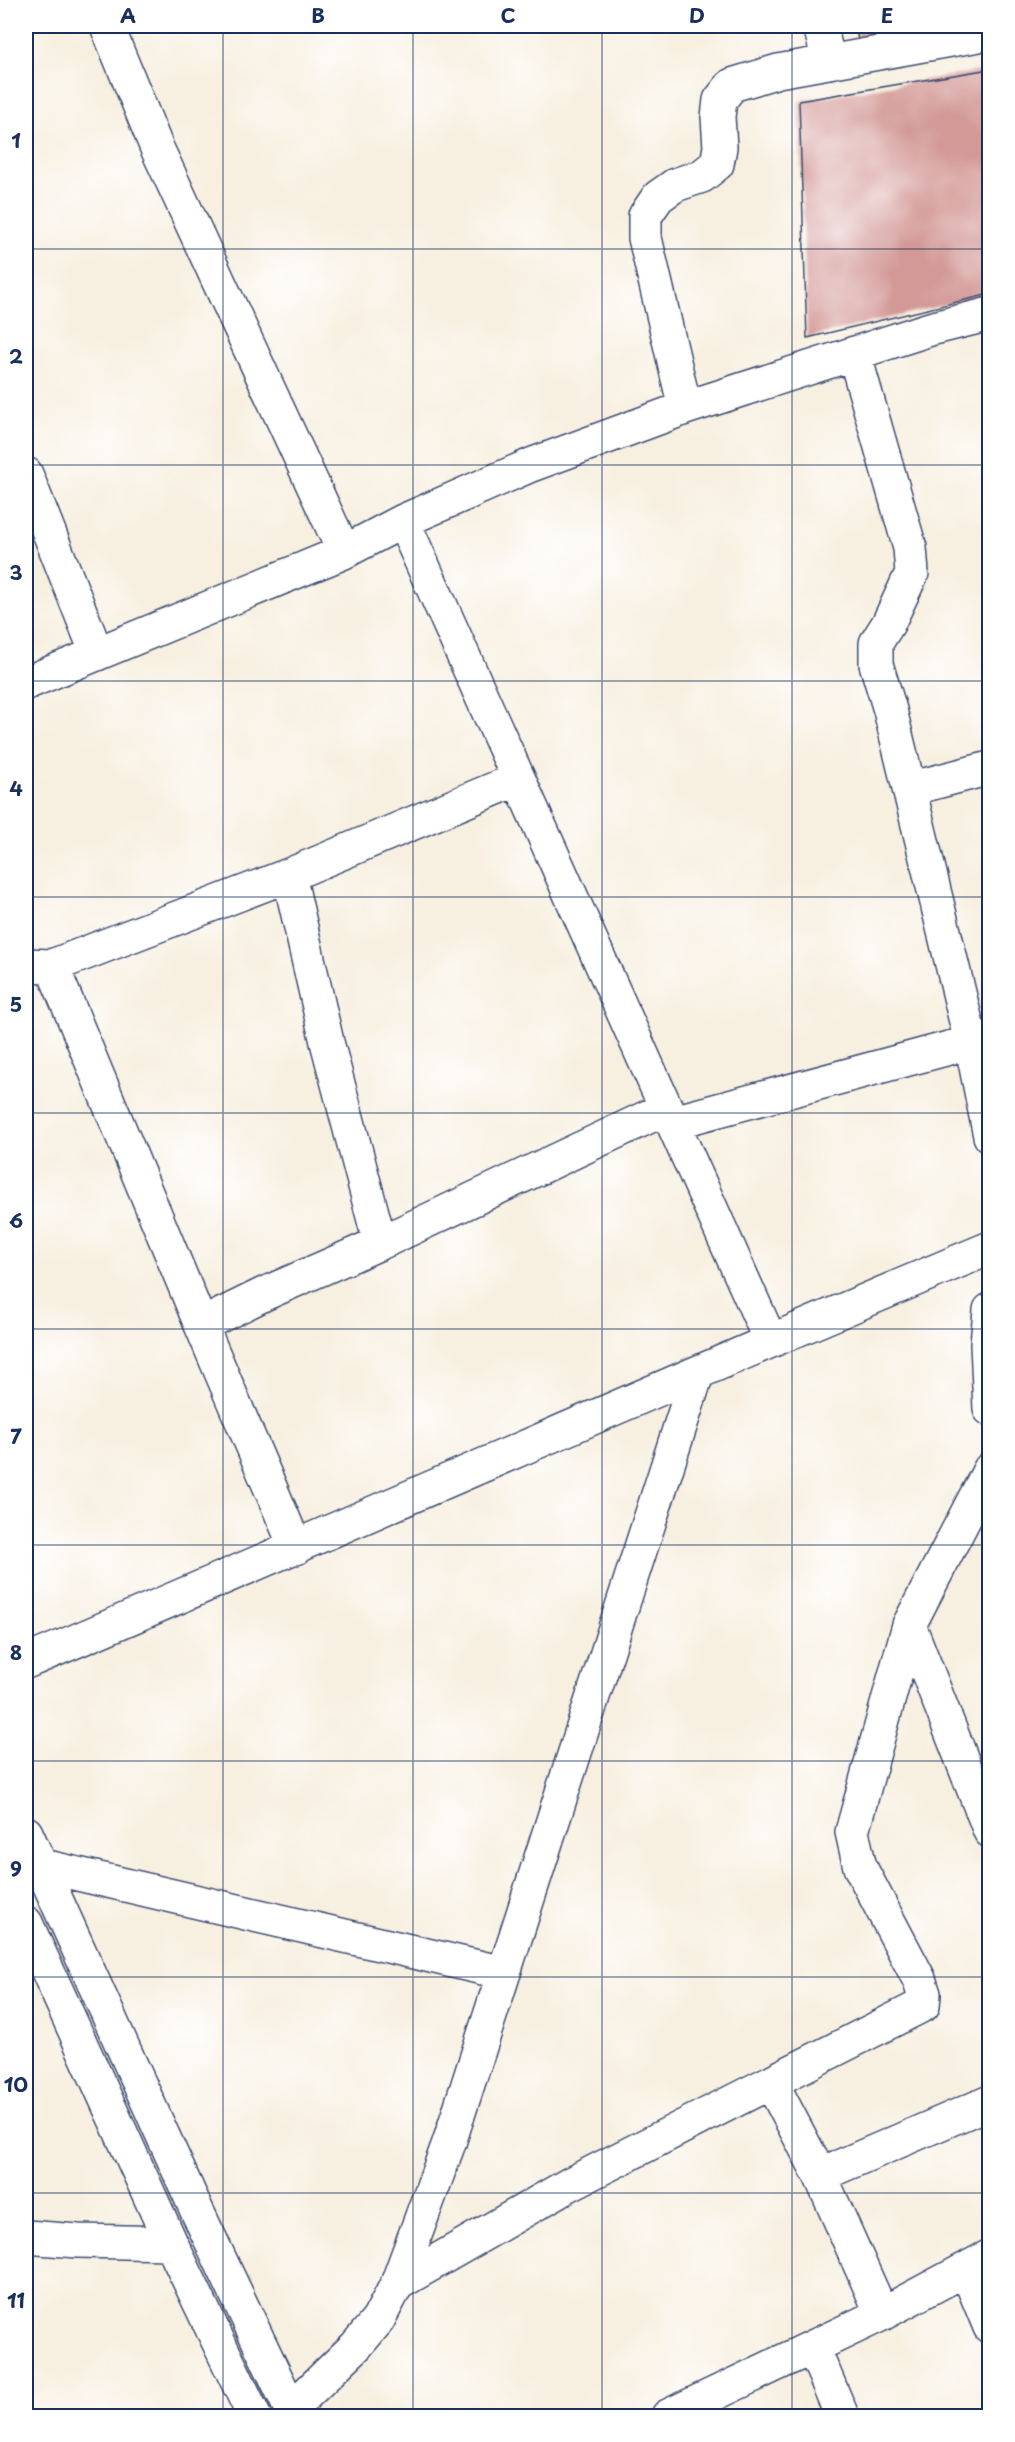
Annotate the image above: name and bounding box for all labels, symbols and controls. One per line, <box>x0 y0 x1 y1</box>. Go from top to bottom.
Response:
text: A <box>120 0 136 30</box>
text: B <box>311 0 325 30</box>
text: C <box>500 0 516 30</box>
text: D <box>689 0 705 30</box>
text: E <box>881 0 893 30</box>
text: 1 <box>11 125 21 155</box>
text: 2 <box>9 341 23 371</box>
text: 3 <box>9 557 23 587</box>
text: 4 <box>9 773 23 803</box>
text: 5 <box>10 989 22 1019</box>
text: 6 <box>9 1205 23 1235</box>
text: 7 <box>10 1421 22 1451</box>
text: 8 <box>10 1637 22 1667</box>
text: 9 <box>10 1853 22 1883</box>
text: 10 <box>4 2069 28 2099</box>
text: 11 <box>7 2285 25 2315</box>

